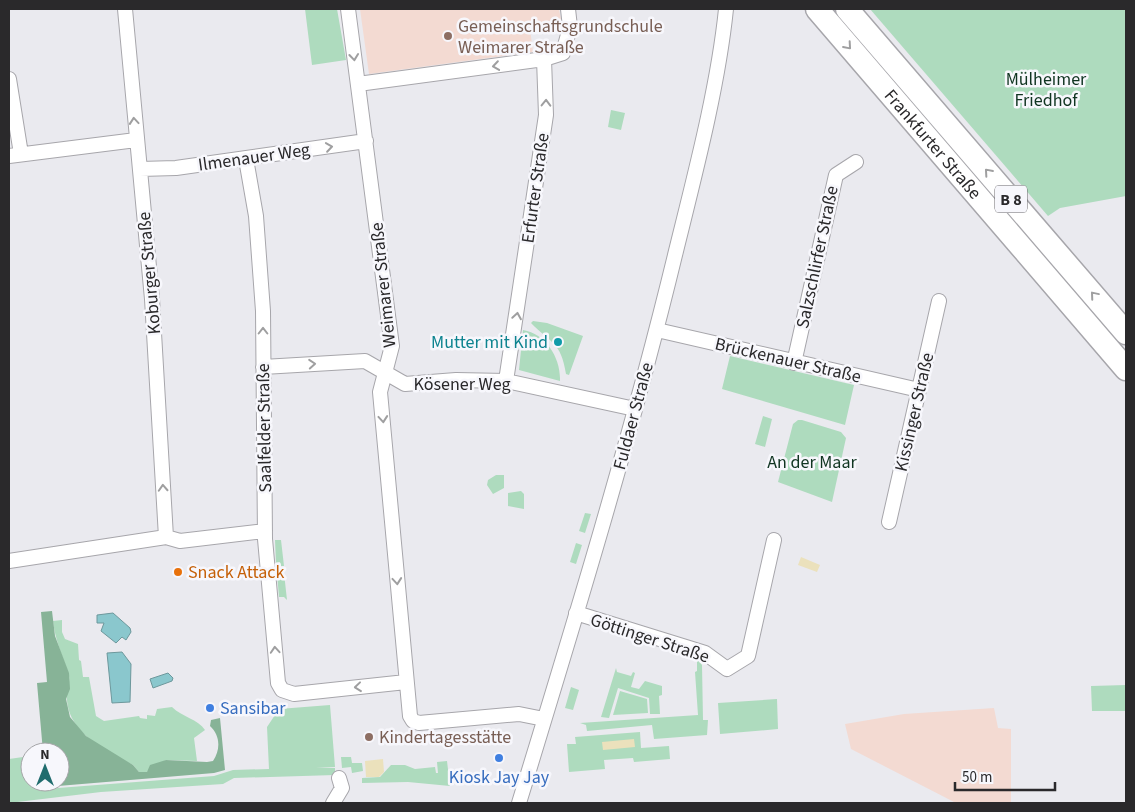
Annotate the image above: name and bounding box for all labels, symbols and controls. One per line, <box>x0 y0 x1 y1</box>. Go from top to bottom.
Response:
place label: Gemeinschaftsgrundschule Weimarer Straße <box>458 14 663 60</box>
marker: Gemeinschaftsgrundschule Weimarer Straße <box>442 30 454 42</box>
one-way arrow <box>843 40 852 49</box>
one-way arrow <box>348 53 359 61</box>
one-way arrow <box>491 60 500 70</box>
park label: Mülheimer Friedhof <box>1006 67 1087 113</box>
street label: Frankfurter Straße <box>878 84 987 205</box>
one-way arrow <box>541 99 551 106</box>
one-way arrow <box>129 117 140 125</box>
street label: Erfurter Straße <box>515 131 556 245</box>
street label: Ilmenauer Weg <box>197 137 312 178</box>
one-way arrow <box>325 142 333 152</box>
one-way arrow <box>984 168 993 177</box>
street label: Salzschlirfer Straße <box>790 184 845 331</box>
road number: B 8 <box>995 185 1027 212</box>
street label: Koburger Straße <box>132 211 167 335</box>
street label: Weimarer Straße <box>364 221 403 349</box>
one-way arrow <box>1091 292 1099 301</box>
one-way arrow <box>511 312 522 320</box>
one-way arrow <box>258 326 268 334</box>
place label: Mutter mit Kind <box>431 330 548 355</box>
street label: Brückenauer Straße <box>712 332 863 389</box>
marker: Mutter mit Kind <box>552 336 564 348</box>
street label: Kissinger Straße <box>889 350 940 474</box>
one-way arrow <box>308 359 316 370</box>
street label: Fuldaer Straße <box>607 360 660 473</box>
street label: Saalfelder Straße <box>251 363 278 493</box>
street label: Kösener Weg <box>413 372 511 397</box>
one-way arrow <box>377 416 388 424</box>
park label: An der Maar <box>767 450 857 475</box>
one-way arrow <box>157 484 168 492</box>
place label: Snack Attack <box>188 560 284 585</box>
marker: Snack Attack <box>172 566 184 578</box>
one-way arrow <box>391 578 402 586</box>
street label: Göttinger Straße <box>587 607 713 669</box>
one-way arrow <box>269 646 280 654</box>
one-way arrow <box>353 681 361 692</box>
place label: Sansibar <box>220 696 286 721</box>
marker: Sansibar <box>204 702 216 714</box>
place label: Kindertagesstätte <box>379 725 511 750</box>
marker: Kindertagesstätte <box>363 731 375 743</box>
north arrow <box>20 742 70 792</box>
text: N <box>40 745 50 765</box>
marker: Kiosk Jay Jay <box>493 752 505 764</box>
scale bar <box>955 760 1055 792</box>
place label: Kiosk Jay Jay <box>449 765 550 790</box>
text: 50 m <box>962 767 992 788</box>

